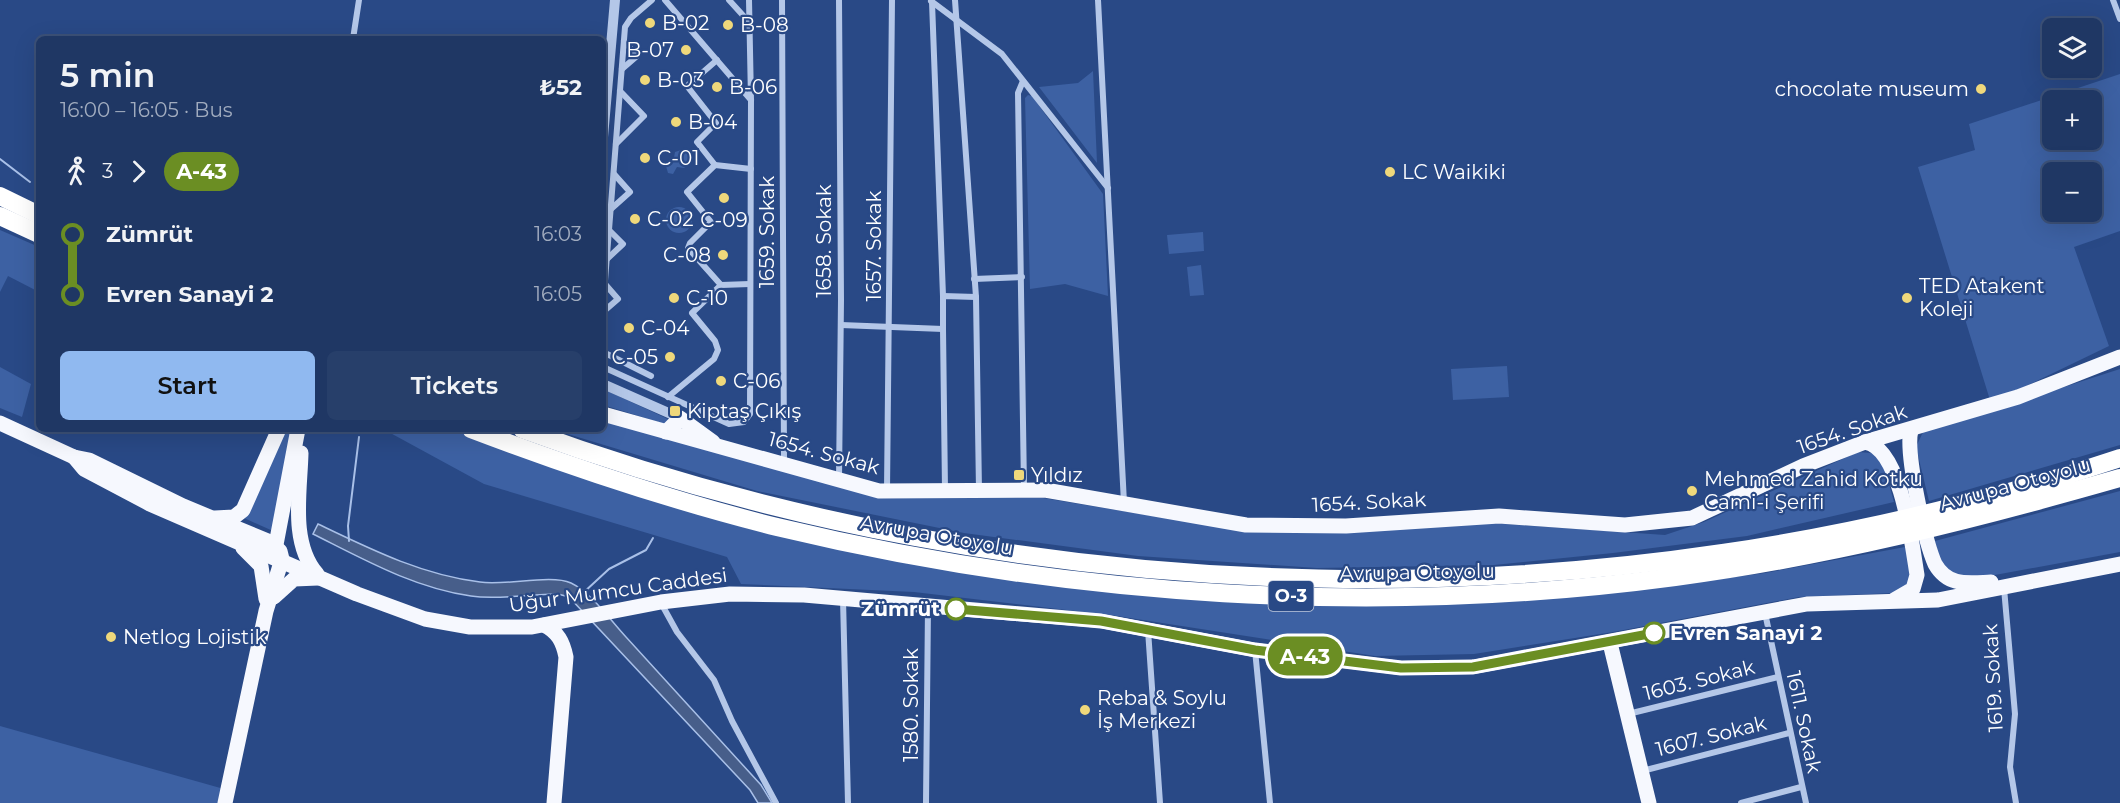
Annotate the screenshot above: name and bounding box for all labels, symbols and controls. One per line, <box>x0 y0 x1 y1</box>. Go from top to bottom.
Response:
place label: B-02 <box>662 11 709 35</box>
place label: B-08 <box>740 13 789 37</box>
marker: B-02 <box>643 16 657 30</box>
marker: B-08 <box>721 18 735 32</box>
map controls <box>2042 18 2102 222</box>
button: layers <box>2042 18 2102 78</box>
place label: B-07 <box>626 38 674 62</box>
marker: B-07 <box>679 43 693 57</box>
text: 5 min <box>60 55 155 95</box>
place label: B-03 <box>657 68 704 92</box>
marker: B-03 <box>638 73 652 87</box>
text: ₺52 <box>539 74 582 101</box>
place label: B-06 <box>729 75 777 99</box>
place label: chocolate museum <box>1775 77 1969 101</box>
marker: B-06 <box>710 80 724 94</box>
marker: chocolate museum <box>1974 82 1988 96</box>
button: + <box>2042 90 2102 150</box>
text: 16:00 – 16:05 · Bus <box>60 98 233 122</box>
place label: B-04 <box>688 110 737 134</box>
marker: B-04 <box>669 115 683 129</box>
place label: C-01 <box>657 146 699 170</box>
marker: C-01 <box>638 151 652 165</box>
icon: walk <box>60 155 93 188</box>
icon: forward <box>122 155 155 188</box>
text: 3 <box>102 159 113 183</box>
text: A-43 <box>176 159 227 184</box>
place label: LC Waikiki <box>1402 160 1506 184</box>
button: − <box>2042 162 2102 222</box>
marker: LC Waikiki <box>1383 165 1397 179</box>
street label: 1659. Sokak <box>755 176 779 288</box>
street label: 1658. Sokak <box>812 184 836 298</box>
street label: 1657. Sokak <box>862 190 886 302</box>
marker: C-09 <box>717 191 731 205</box>
place label: C-02 <box>647 207 694 231</box>
place label: C-09 <box>700 208 748 232</box>
marker: C-02 <box>628 212 642 226</box>
text: Zümrüt <box>106 221 193 248</box>
text: 16:03 <box>534 222 582 246</box>
place label: C-08 <box>663 243 711 267</box>
marker: C-08 <box>716 248 730 262</box>
place label: TED Atakent Koleji <box>1919 274 2045 321</box>
text: Evren Sanayi 2 <box>106 281 274 308</box>
text: 16:05 <box>534 282 582 306</box>
place label: C-10 <box>686 286 728 310</box>
marker: C-10 <box>667 291 681 305</box>
marker: TED Atakent Koleji <box>1900 291 1914 305</box>
place label: C-04 <box>641 316 689 340</box>
marker: C-04 <box>622 321 636 335</box>
place label: C-05 <box>611 345 658 369</box>
marker: C-05 <box>663 350 677 364</box>
button: Start <box>60 351 315 420</box>
button: Tickets <box>327 351 582 420</box>
place label: C-06 <box>733 369 780 393</box>
marker: C-06 <box>714 374 728 388</box>
place label: Kiptaş Çıkış <box>687 399 801 423</box>
street label: 1654. Sokak <box>1794 399 1910 459</box>
marker: Kiptaş Çıkış <box>668 404 682 418</box>
street label: 1654. Sokak <box>766 427 882 479</box>
street label: Avrupa Otoyolu <box>1937 452 2093 516</box>
place label: Yıldız <box>1031 463 1083 487</box>
place label: Mehmed Zahid Kotku Cami-i Şerifi <box>1704 467 1923 514</box>
marker: Yıldız <box>1012 468 1026 482</box>
marker: Mehmed Zahid Kotku Cami-i Şerifi <box>1685 484 1699 498</box>
street label: 1654. Sokak <box>1311 487 1427 517</box>
street label: Avrupa Otoyolu <box>858 510 1016 560</box>
street label: Avrupa Otoyolu <box>1339 559 1495 585</box>
street label: Uğur Mumcu Caddesi <box>507 563 729 617</box>
road number: O-3 <box>1268 581 1314 611</box>
place label: Zümrüt <box>861 597 940 621</box>
marker: Zümrüt <box>945 598 967 620</box>
place label: Evren Sanayi 2 <box>1670 621 1823 645</box>
marker: Evren Sanayi 2 <box>1643 622 1665 644</box>
street label: 1619. Sokak <box>1978 623 2008 733</box>
place label: Netlog Lojistik <box>123 625 267 649</box>
marker: Netlog Lojistik <box>104 630 118 644</box>
line badge: A-43 <box>1263 636 1347 676</box>
text: A-43 <box>1280 644 1330 669</box>
street label: 1580. Sokak <box>899 648 923 762</box>
street label: 1603. Sokak <box>1641 655 1757 705</box>
street label: 1611. Sokak <box>1781 669 1827 775</box>
place label: Reba & Soylu İş Merkezi <box>1097 686 1227 733</box>
marker: Reba & Soylu İş Merkezi <box>1078 703 1092 717</box>
street label: 1607. Sokak <box>1653 711 1769 761</box>

